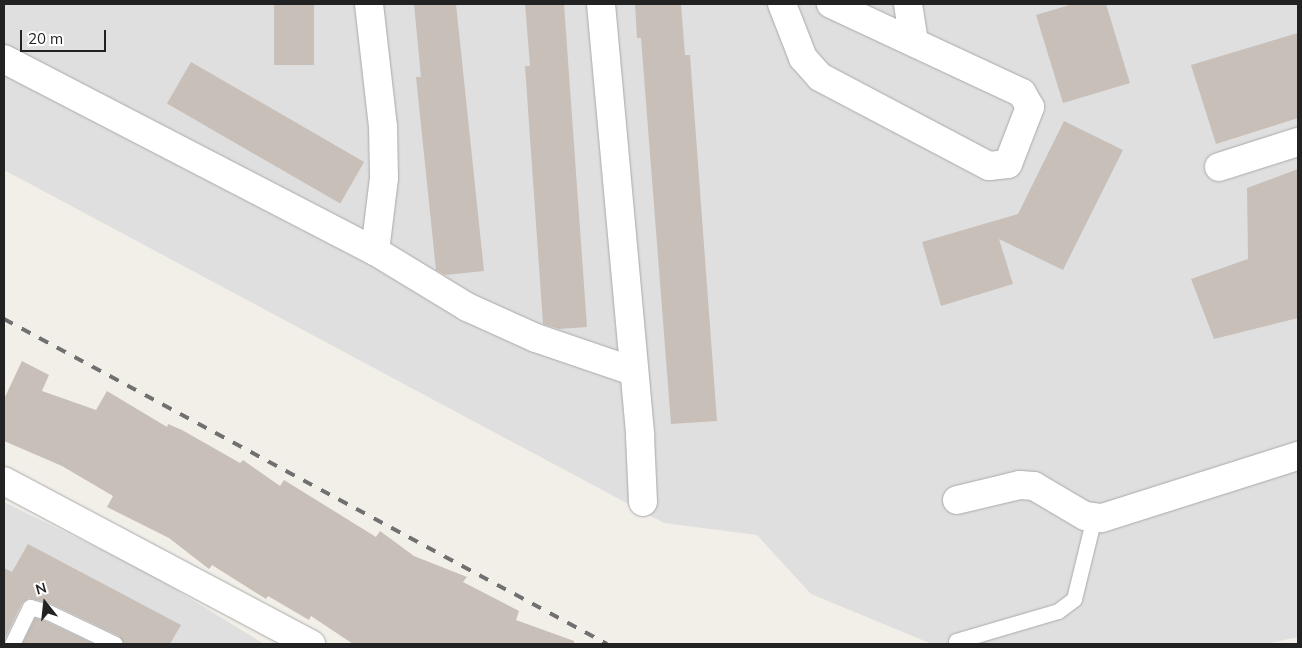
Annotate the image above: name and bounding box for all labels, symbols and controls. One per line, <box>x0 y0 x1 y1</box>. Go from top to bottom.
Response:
scale bar <box>22 20 109 52</box>
text: 20 m <box>28 29 63 48</box>
north arrow <box>20 578 70 628</box>
text: N <box>33 578 48 599</box>

